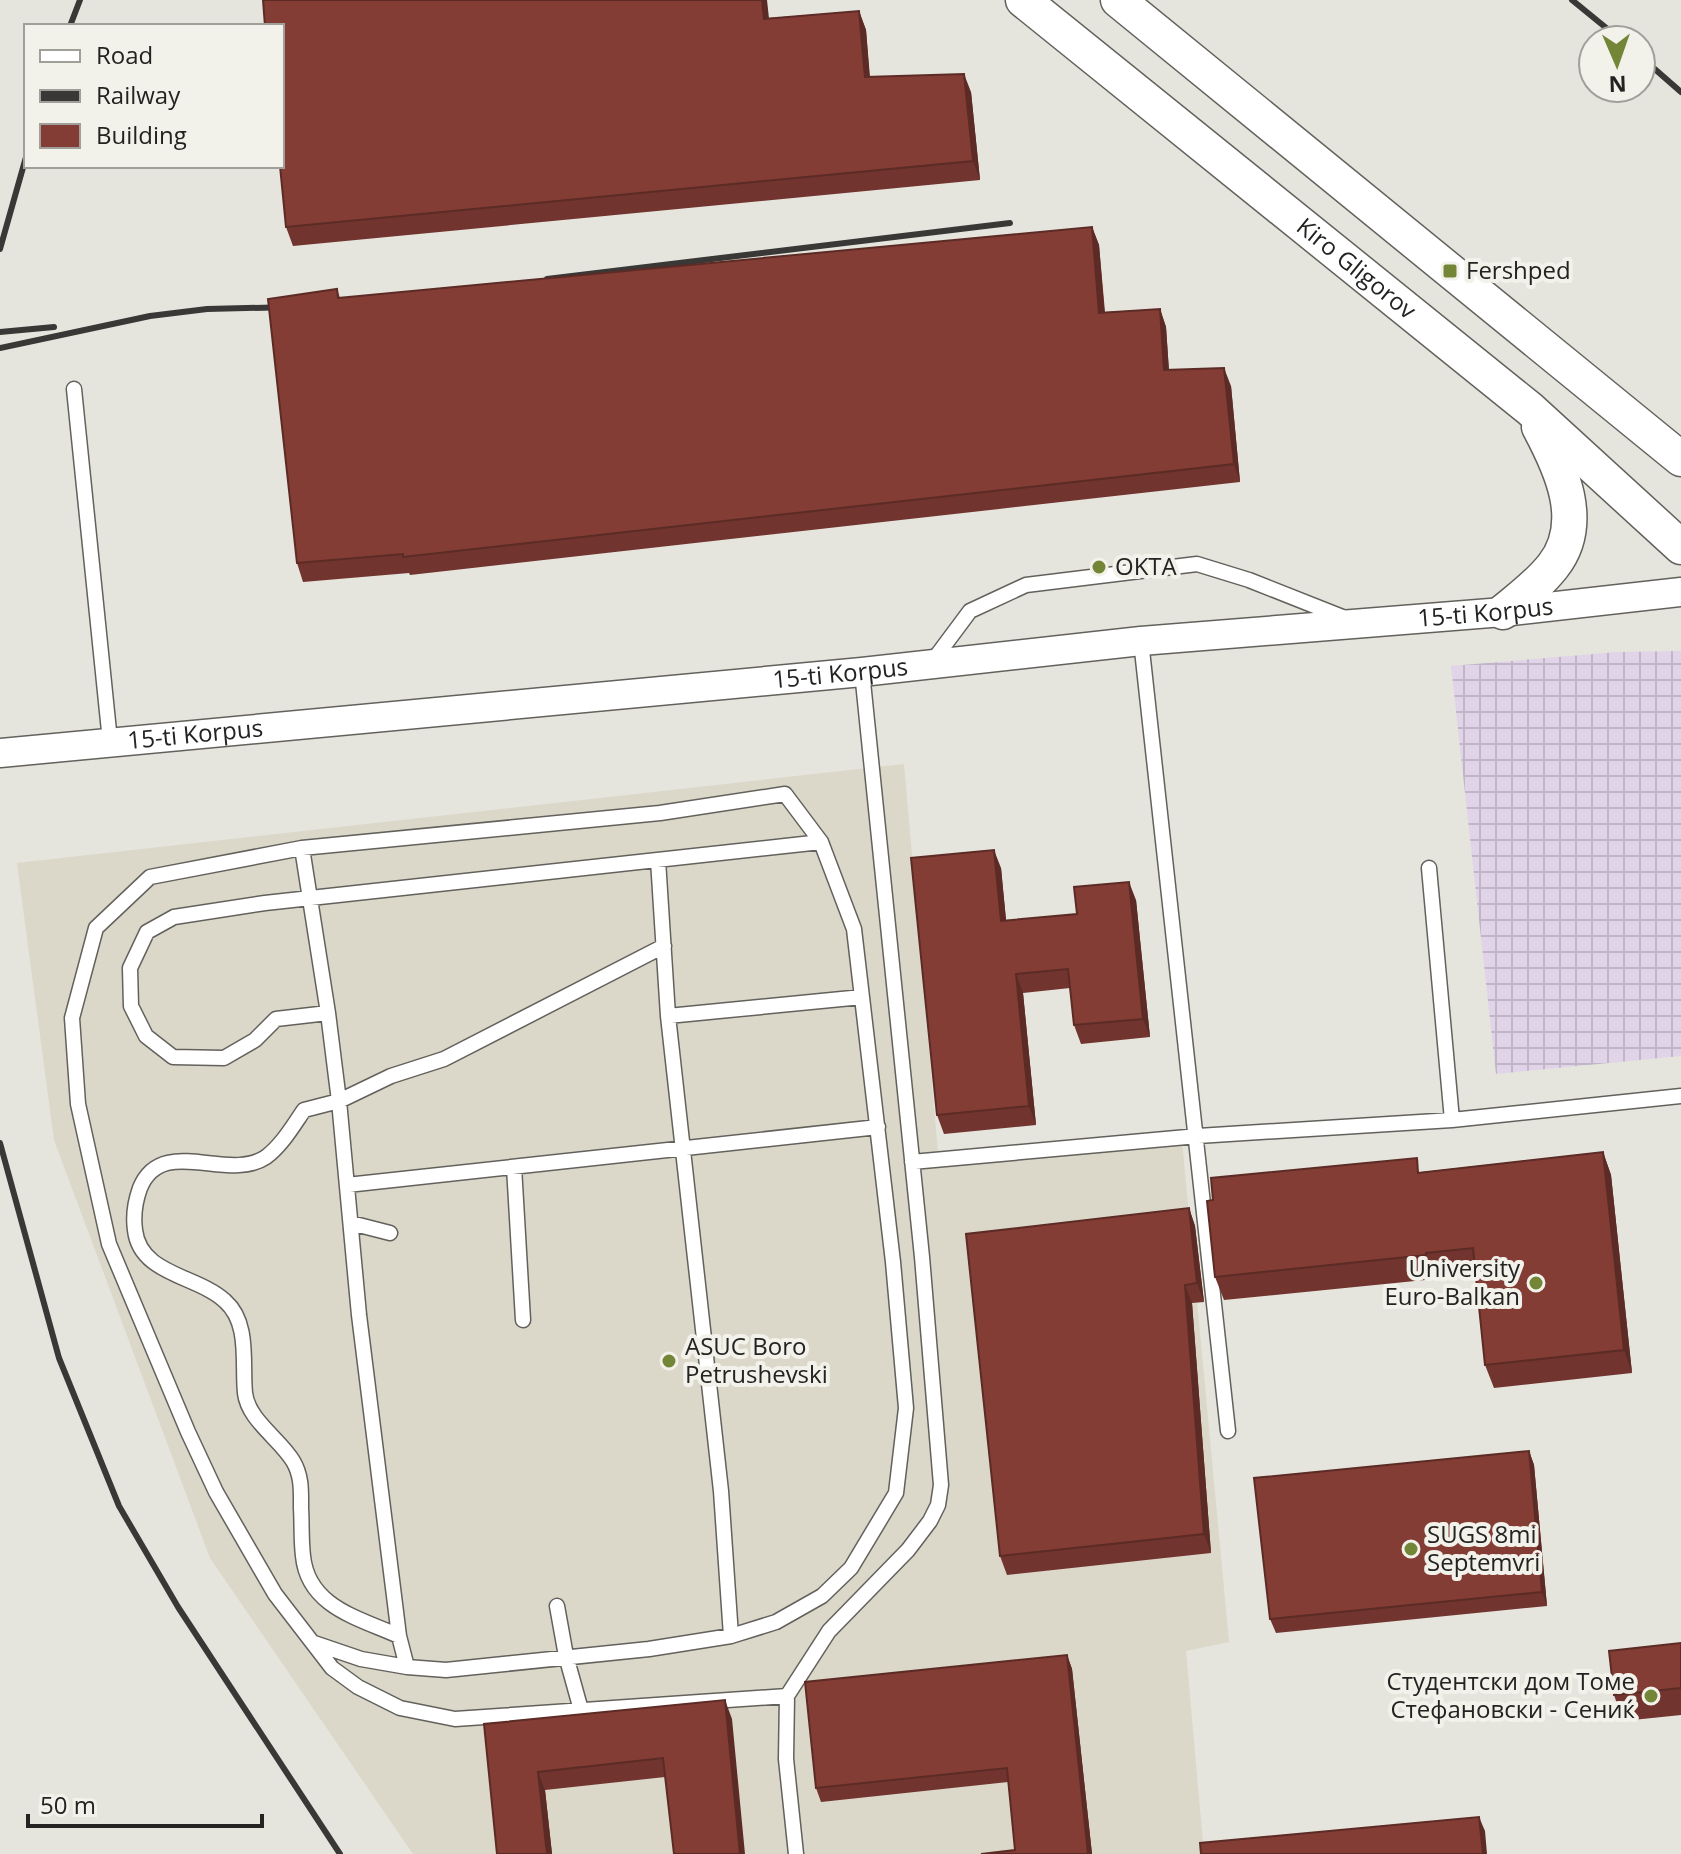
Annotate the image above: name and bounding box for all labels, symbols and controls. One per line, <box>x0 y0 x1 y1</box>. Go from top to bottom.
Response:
legend <box>24 24 284 168</box>
north arrow <box>1577 24 1657 104</box>
text: Road <box>96 38 153 71</box>
text: N <box>1608 70 1627 100</box>
text: Railway <box>96 78 181 111</box>
text: Building <box>96 118 187 151</box>
street label: Kiro Gligorov <box>1290 209 1424 326</box>
place label: Fershped <box>1466 253 1571 286</box>
marker: Fershped <box>1441 262 1459 280</box>
place label: OKTA <box>1115 549 1178 582</box>
marker: OKTA <box>1090 558 1108 576</box>
street label: 15-ti Korpus <box>1416 589 1555 634</box>
street label: 15-ti Korpus <box>771 649 910 695</box>
street label: 15-ti Korpus <box>126 710 264 756</box>
place label: University Euro-Balkan <box>1384 1251 1521 1312</box>
marker: University Euro-Balkan <box>1527 1274 1545 1292</box>
place label: ASUC Boro Petrushevski <box>685 1329 828 1390</box>
marker: ASUC Boro Petrushevski <box>660 1352 678 1370</box>
place label: SUGS 8mi Septemvri <box>1427 1517 1540 1578</box>
marker: SUGS 8mi Septemvri <box>1402 1540 1420 1558</box>
place label: Студентски дом Томе Стефановски - Сениќ <box>1387 1664 1636 1725</box>
marker: Студентски дом Томе Стефановски - Сениќ <box>1642 1687 1660 1705</box>
scale bar <box>28 1778 262 1828</box>
text: 50 m <box>40 1788 96 1821</box>

